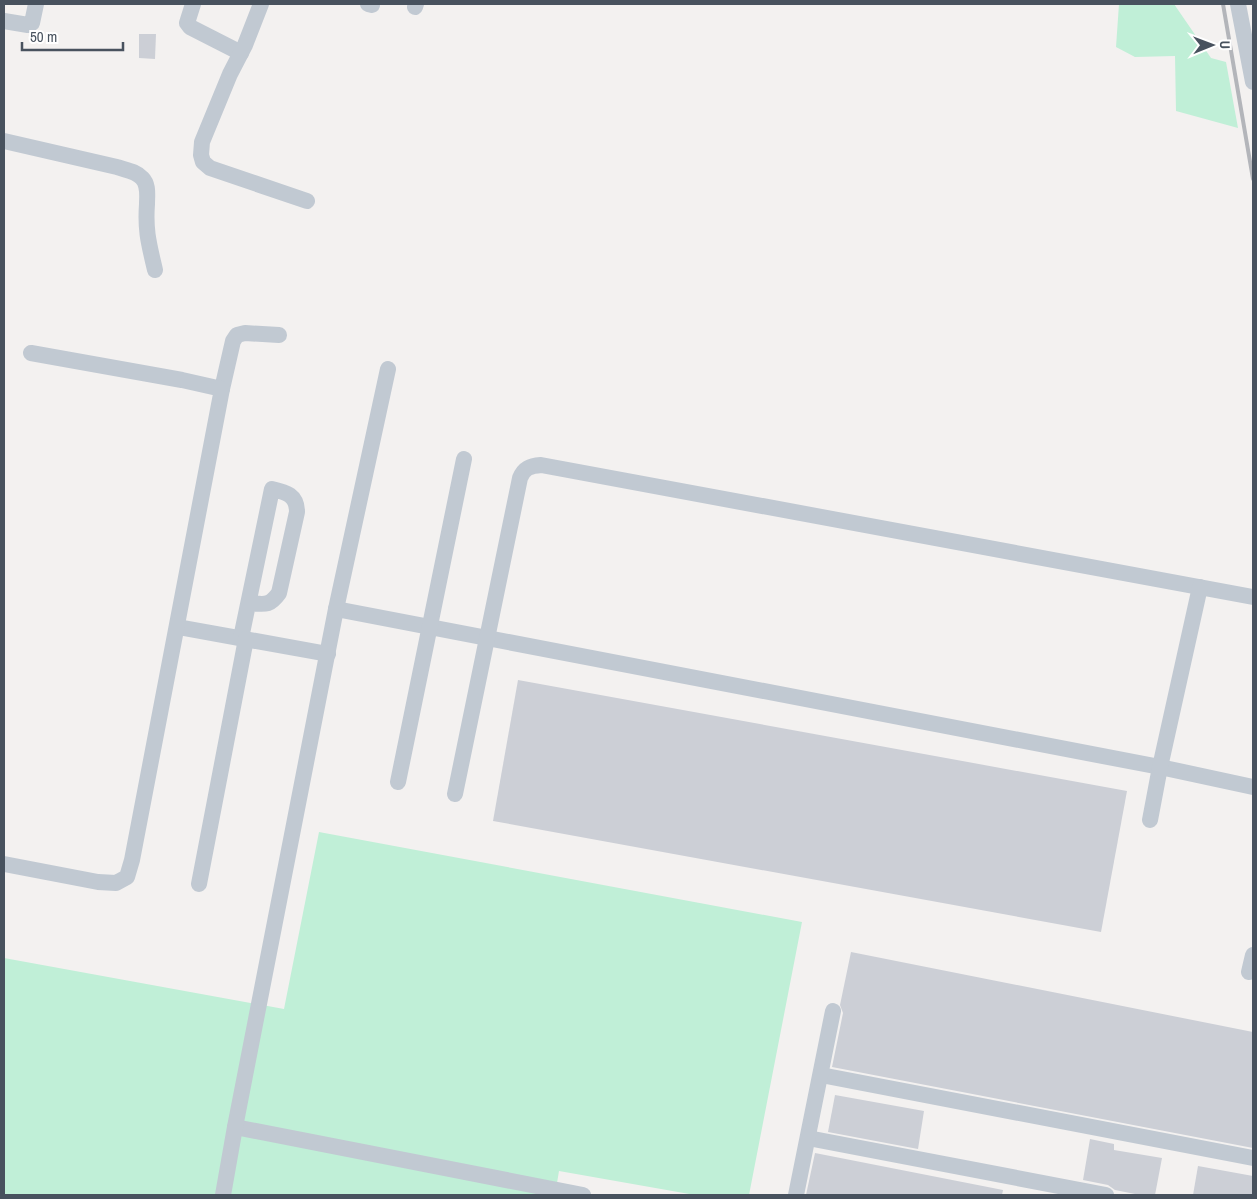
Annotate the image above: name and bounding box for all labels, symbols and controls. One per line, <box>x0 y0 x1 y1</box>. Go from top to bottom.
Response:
scale bar <box>22 20 124 52</box>
north arrow <box>1187 20 1237 70</box>
text: 50 m <box>30 26 57 47</box>
text: U <box>1216 40 1234 49</box>

